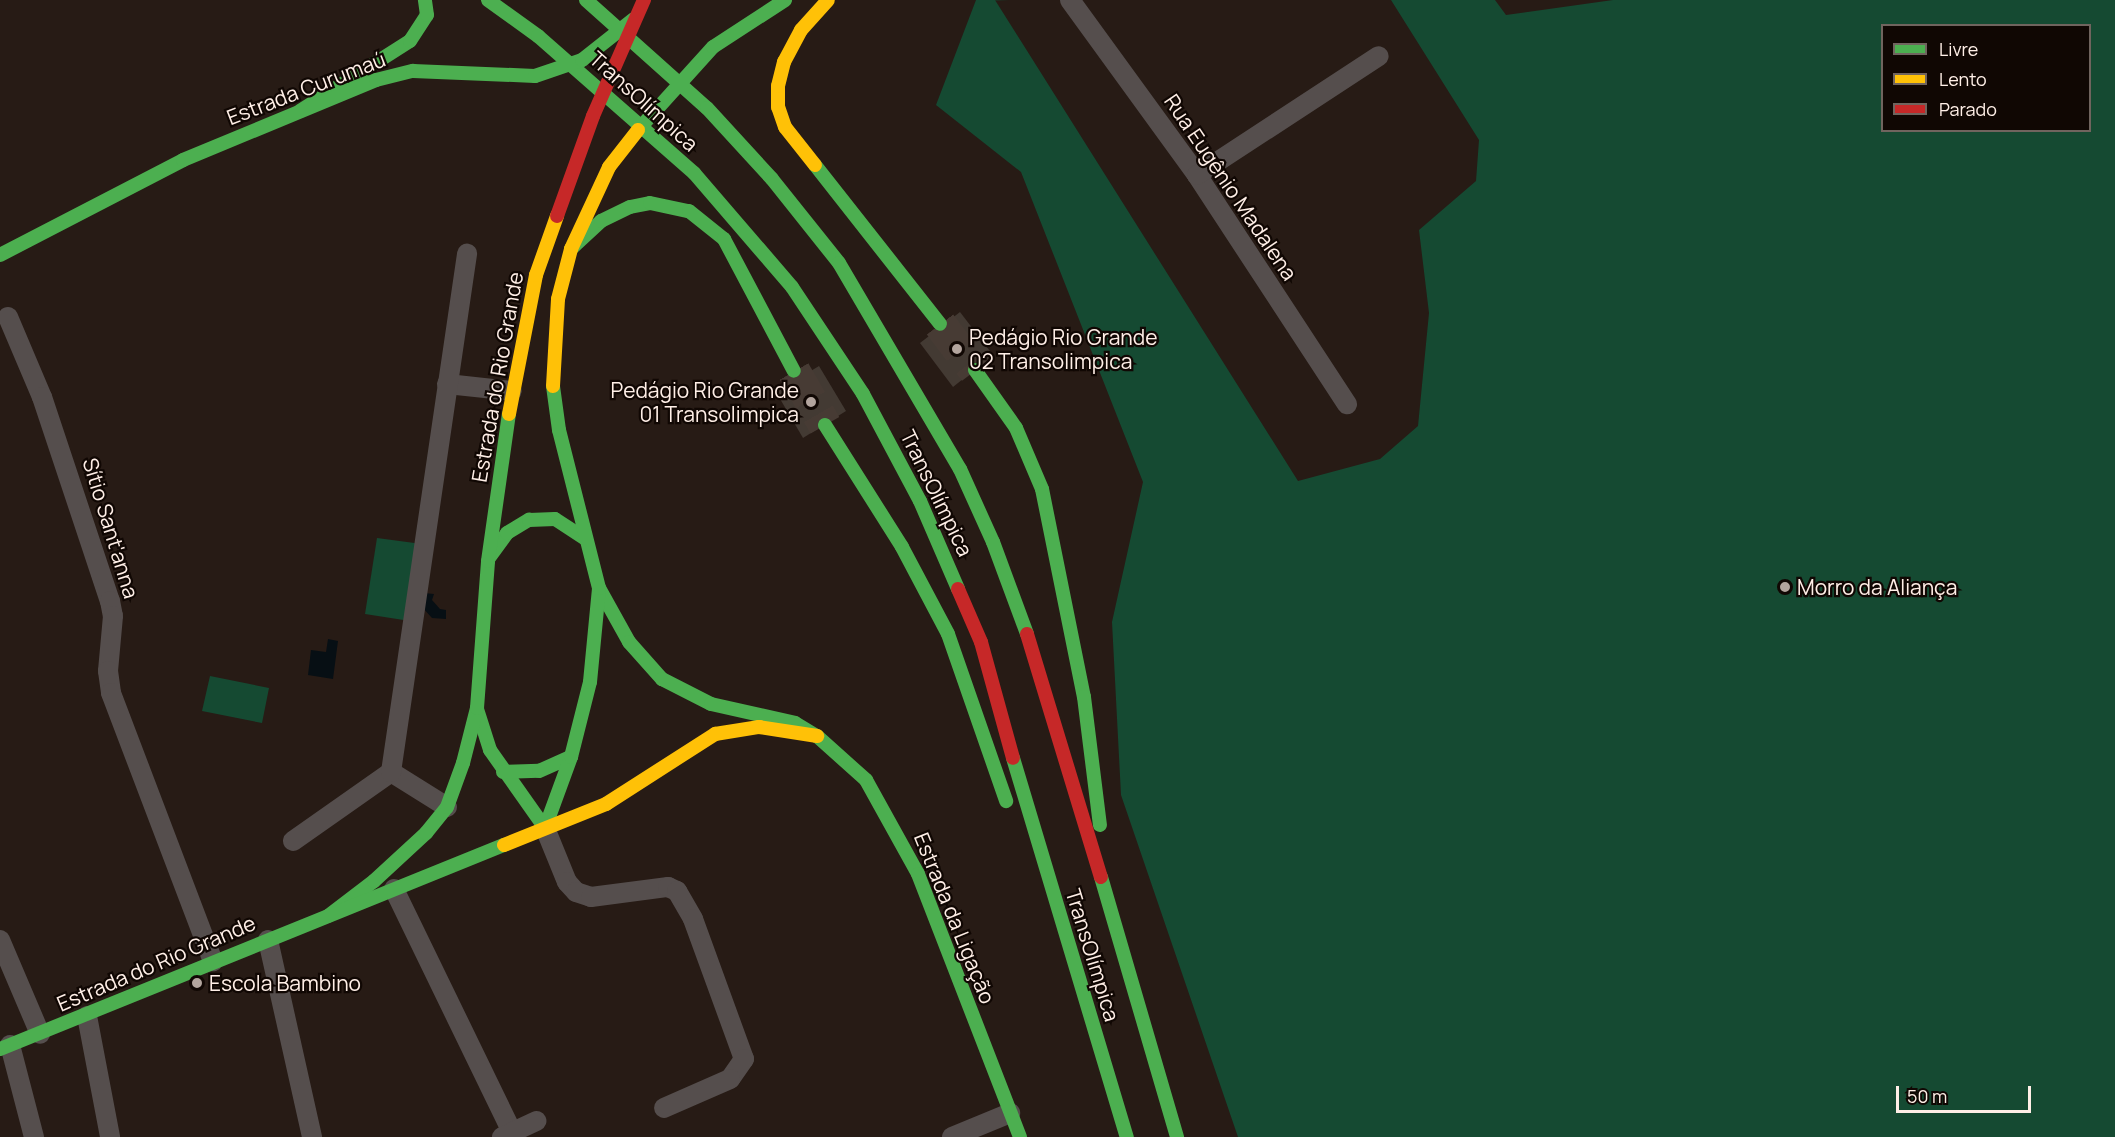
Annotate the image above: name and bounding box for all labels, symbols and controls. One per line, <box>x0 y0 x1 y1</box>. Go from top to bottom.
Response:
legend <box>1881 24 2091 132</box>
text: Livre <box>1939 37 1978 61</box>
street label: Estrada Curumaú <box>223 46 389 130</box>
street label: TransOlímpica <box>585 46 703 156</box>
text: Lento <box>1939 67 1987 91</box>
street label: Rua Eugênio Madalena <box>1159 89 1303 285</box>
text: Parado <box>1939 97 1997 121</box>
street label: Estrada do Rio Grande <box>466 270 528 484</box>
place label: Pedágio Rio Grande 02 Transolimpica <box>969 324 1157 374</box>
marker: Pedágio Rio Grande 02 Transolimpica <box>950 342 964 356</box>
place label: Pedágio Rio Grande 01 Transolimpica <box>611 377 799 427</box>
marker: Pedágio Rio Grande 01 Transolimpica <box>804 395 818 409</box>
street label: TransOlímpica <box>896 426 978 560</box>
street label: Sítio Sant'anna <box>78 455 144 601</box>
place label: Morro da Aliança <box>1797 574 1957 600</box>
marker: Morro da Aliança <box>1778 580 1792 594</box>
street label: Estrada da Ligação <box>909 829 1001 1007</box>
street label: TransOlímpica <box>1061 886 1125 1024</box>
street label: Estrada do Rio Grande <box>53 910 259 1016</box>
place label: Escola Bambino <box>209 970 361 996</box>
marker: Escola Bambino <box>190 976 204 990</box>
scale bar <box>1899 1074 2034 1112</box>
text: 50 m <box>1907 1084 1947 1108</box>

